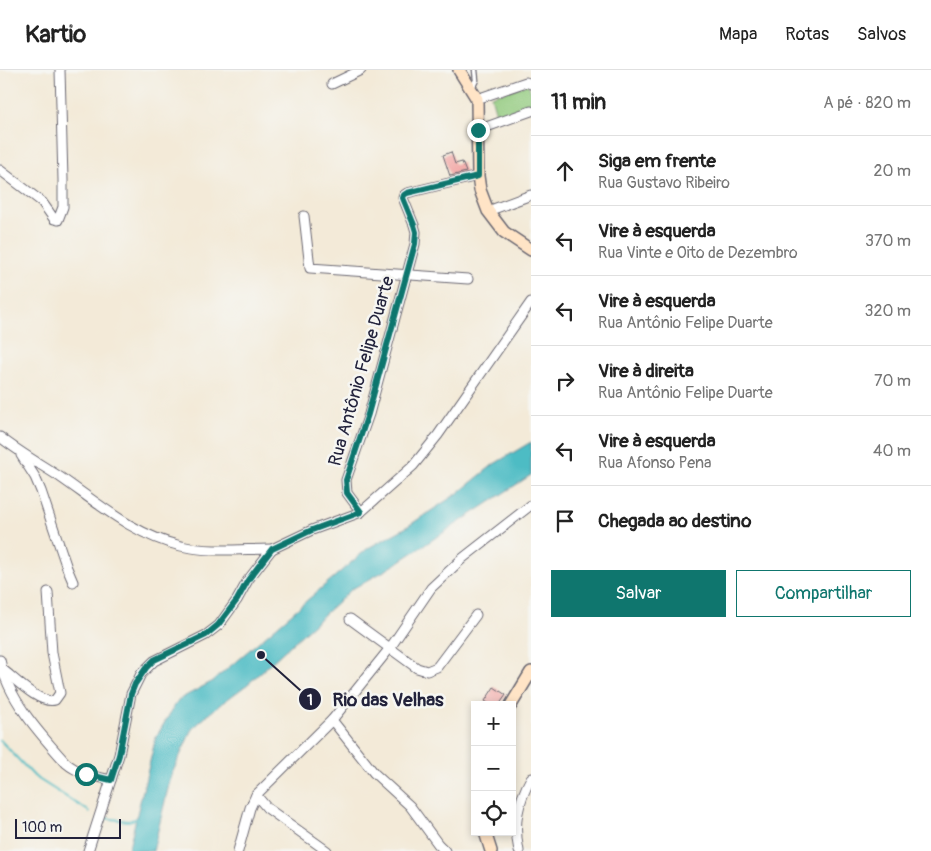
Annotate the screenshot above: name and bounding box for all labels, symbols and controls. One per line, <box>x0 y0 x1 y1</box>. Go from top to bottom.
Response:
text: Kartio <box>25 20 86 49</box>
text: Mapa <box>719 23 757 46</box>
text: Rotas <box>785 23 829 46</box>
text: Salvos <box>857 23 906 46</box>
text: 11 min <box>551 89 606 116</box>
text: A pé · 820 m <box>823 93 911 113</box>
route end <box>467 119 490 142</box>
text: Siga em frente <box>598 149 716 173</box>
icon: ahead <box>551 157 579 185</box>
text: 20 m <box>873 161 911 181</box>
text: Rua Gustavo Ribeiro <box>598 173 730 193</box>
text: Vire à esquerda <box>598 219 716 243</box>
icon: left <box>551 227 579 255</box>
text: 370 m <box>865 231 911 251</box>
text: Rua Vinte e Oito de Dezembro <box>598 243 797 263</box>
street label: Rua Antônio Felipe Duarte <box>323 273 400 469</box>
text: Vire à esquerda <box>598 289 716 313</box>
icon: left <box>551 297 579 325</box>
text: 320 m <box>865 301 911 321</box>
text: Rua Antônio Felipe Duarte <box>598 313 773 333</box>
text: Vire à direita <box>598 359 694 383</box>
icon: right <box>551 367 579 395</box>
text: 70 m <box>874 371 911 391</box>
text: Rua Antônio Felipe Duarte <box>598 383 773 403</box>
text: Vire à esquerda <box>598 429 716 453</box>
icon: left <box>551 437 579 465</box>
text: 40 m <box>873 441 911 461</box>
text: Rua Afonso Pena <box>598 453 711 473</box>
icon: arrive <box>551 507 579 535</box>
text: Chegada ao destino <box>598 509 751 533</box>
button: Salvar <box>551 570 726 617</box>
button: Compartilhar <box>736 570 911 617</box>
callout: Rio das Velhas <box>298 682 454 716</box>
text: Rio das Velhas <box>333 688 444 712</box>
text: 1 <box>307 691 313 710</box>
map controls <box>471 701 516 836</box>
button: + <box>471 701 516 746</box>
button: − <box>471 746 516 791</box>
route start <box>75 763 98 786</box>
button: locate <box>471 791 516 836</box>
scale bar <box>15 816 121 839</box>
text: 100 m <box>22 819 62 836</box>

